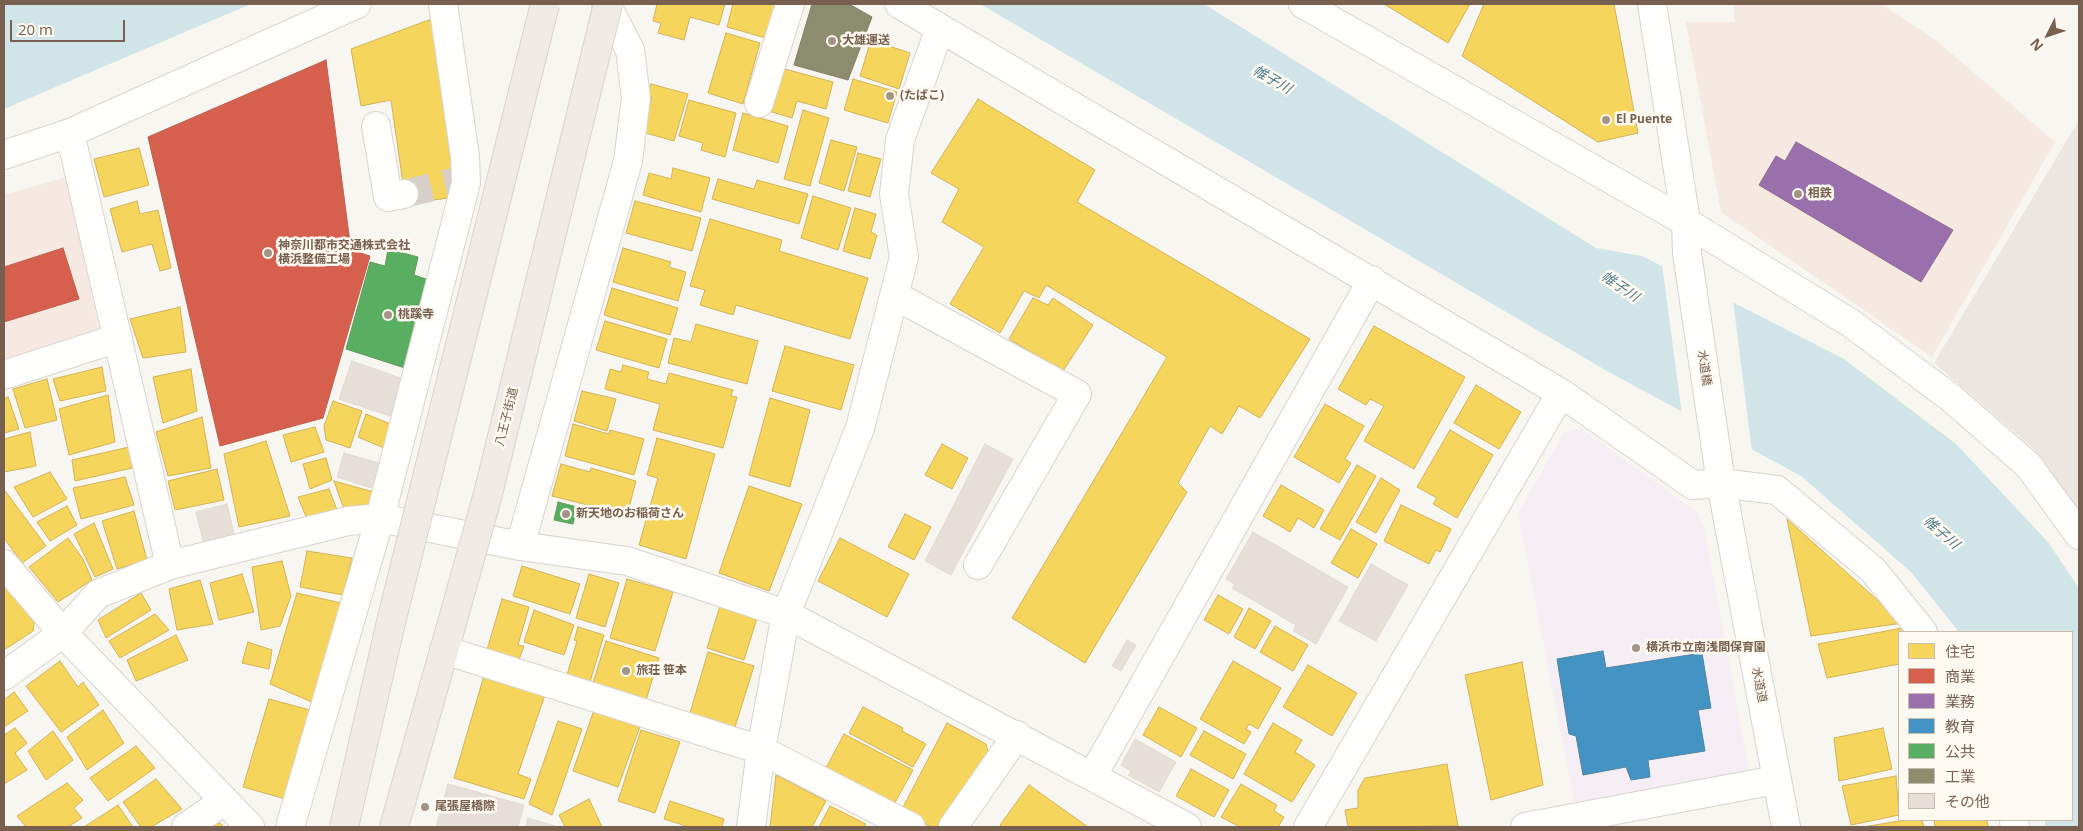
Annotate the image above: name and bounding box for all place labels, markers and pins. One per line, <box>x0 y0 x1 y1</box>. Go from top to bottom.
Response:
place label: 大雄運送 <box>842 34 890 48</box>
marker: 大雄運送 <box>826 35 838 47</box>
place label: (たばこ) <box>900 89 944 103</box>
marker: (たばこ) <box>884 90 896 102</box>
place label: El Puente <box>1616 113 1672 127</box>
marker: El Puente <box>1600 114 1612 126</box>
place label: 相鉄 <box>1808 187 1832 201</box>
marker: 相鉄 <box>1792 188 1804 200</box>
place label: 神奈川都市交通株式会社 横浜整備工場 <box>278 239 410 267</box>
marker: 神奈川都市交通株式会社 横浜整備工場 <box>262 247 274 259</box>
place label: 桃蹊寺 <box>398 308 434 322</box>
marker: 桃蹊寺 <box>382 309 394 321</box>
place label: 新天地のお稲荷さん <box>576 507 684 521</box>
marker: 新天地のお稲荷さん <box>560 508 572 520</box>
place label: 横浜市立南浅間保育園 <box>1646 641 1766 655</box>
marker: 横浜市立南浅間保育園 <box>1630 642 1642 654</box>
place label: 旅荘 笹本 <box>636 664 687 678</box>
marker: 旅荘 笹本 <box>620 665 632 677</box>
place label: 尾張屋橋際 <box>435 800 495 814</box>
marker: 尾張屋橋際 <box>419 801 431 813</box>

